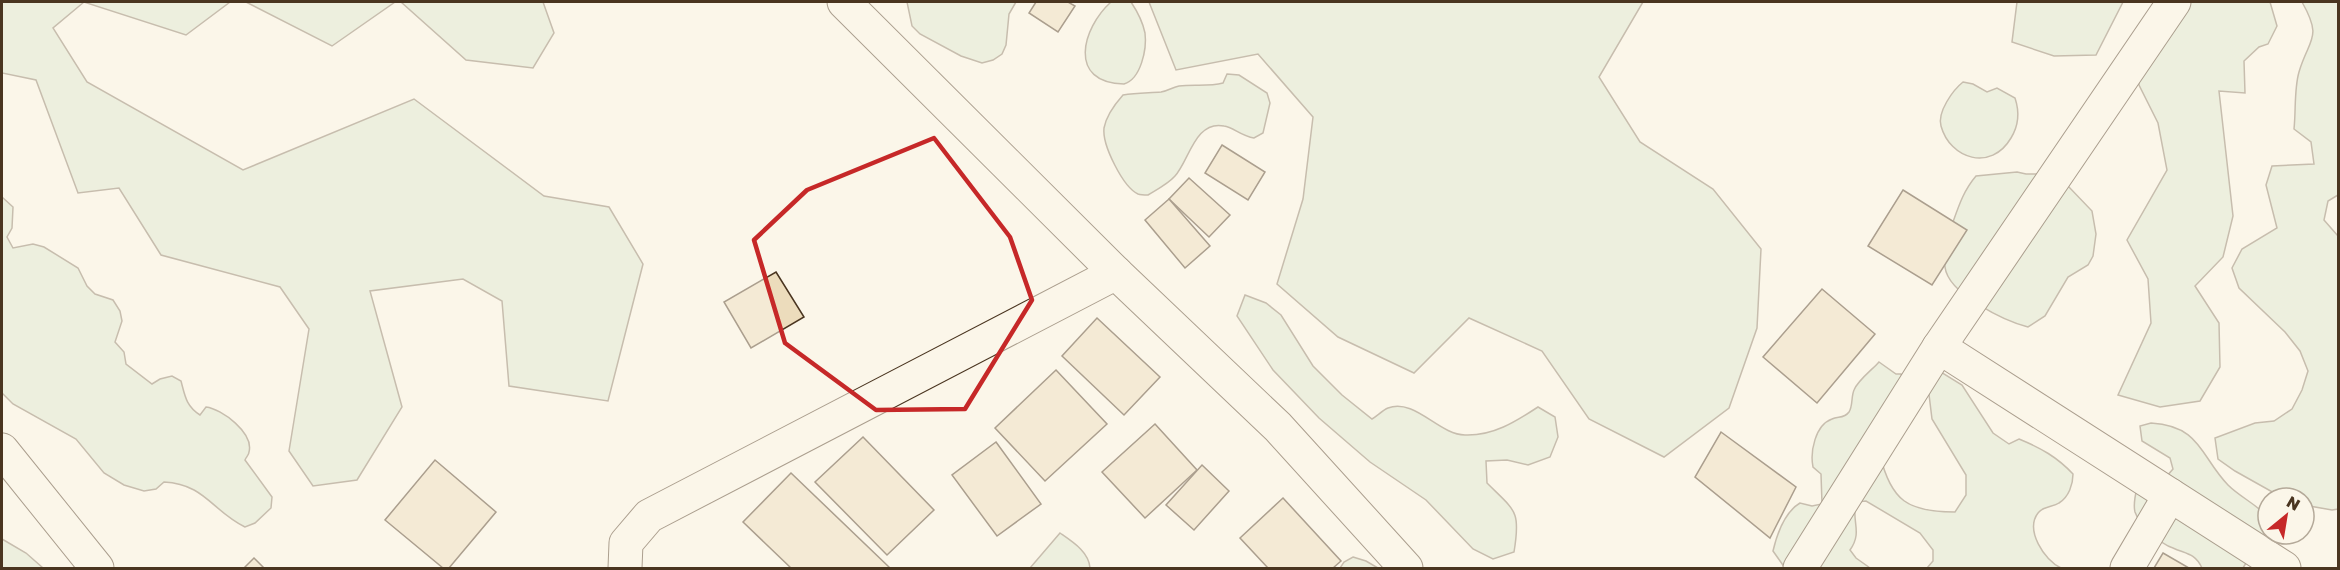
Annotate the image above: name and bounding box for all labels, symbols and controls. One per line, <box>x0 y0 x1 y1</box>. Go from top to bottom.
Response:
north arrow <box>2256 486 2316 546</box>
text: N <box>2283 491 2304 515</box>

